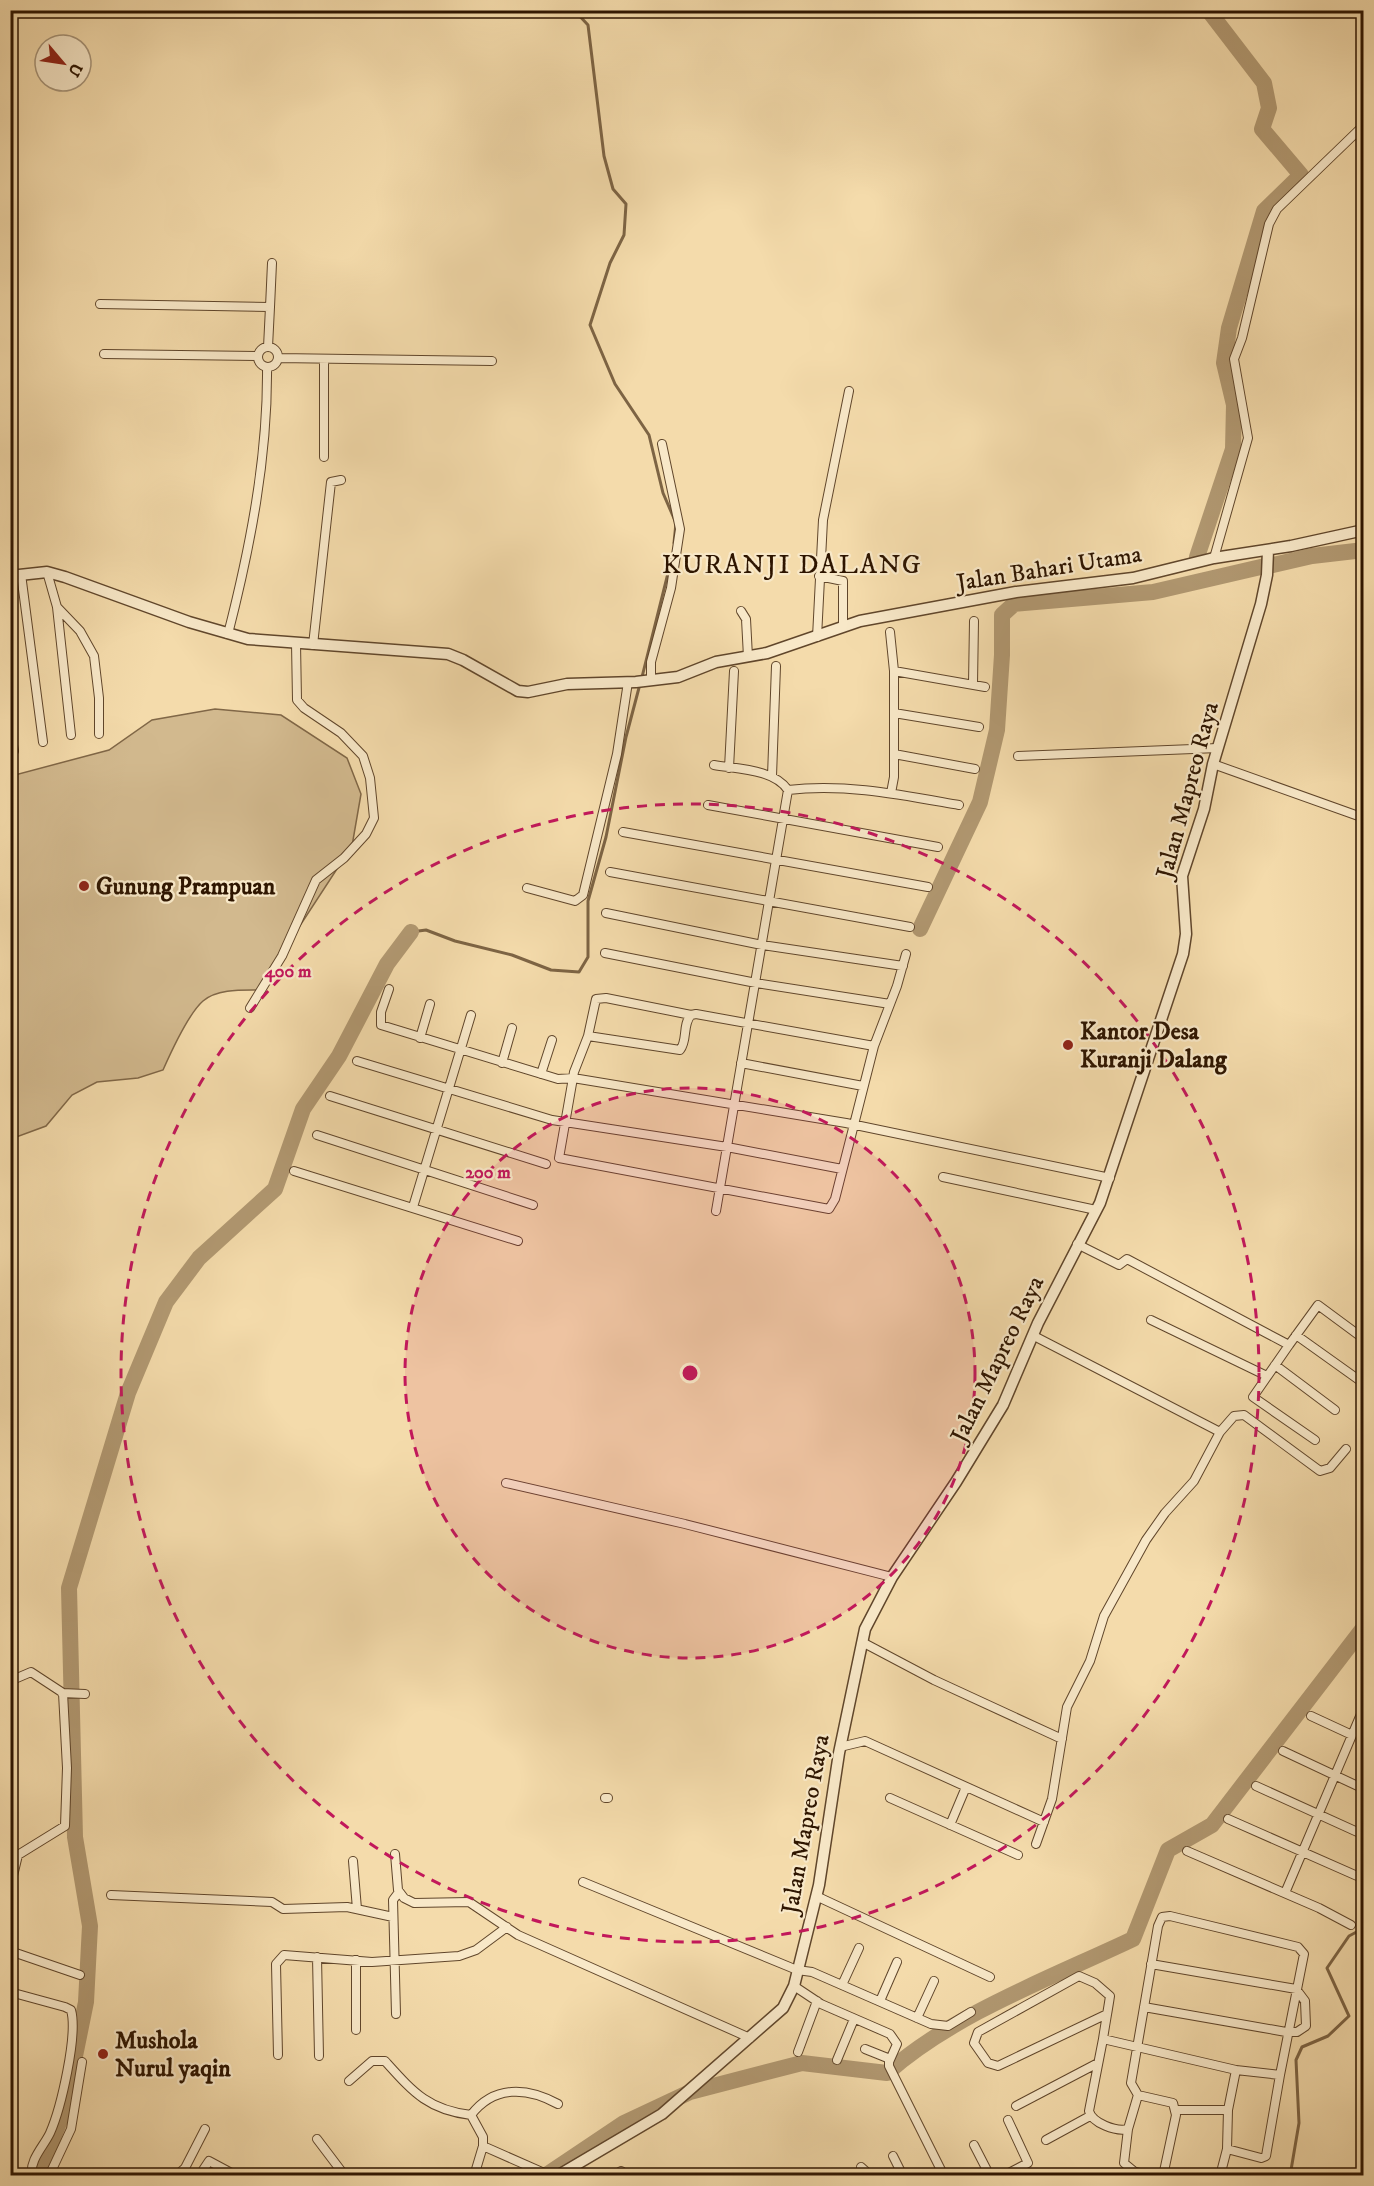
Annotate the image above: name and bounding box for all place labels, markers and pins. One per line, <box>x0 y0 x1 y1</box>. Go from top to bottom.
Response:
place label: Gunung Prampuan <box>96 872 276 902</box>
marker: Gunung Prampuan <box>77 879 91 893</box>
place label: Kantor Desa Kuranji Dalang <box>1080 1017 1228 1075</box>
marker: Kantor Desa Kuranji Dalang <box>1061 1038 1075 1052</box>
centre of rings <box>680 1363 700 1383</box>
place label: Mushola Nurul yaqin <box>115 2026 231 2084</box>
marker: Mushola Nurul yaqin <box>96 2047 110 2061</box>

